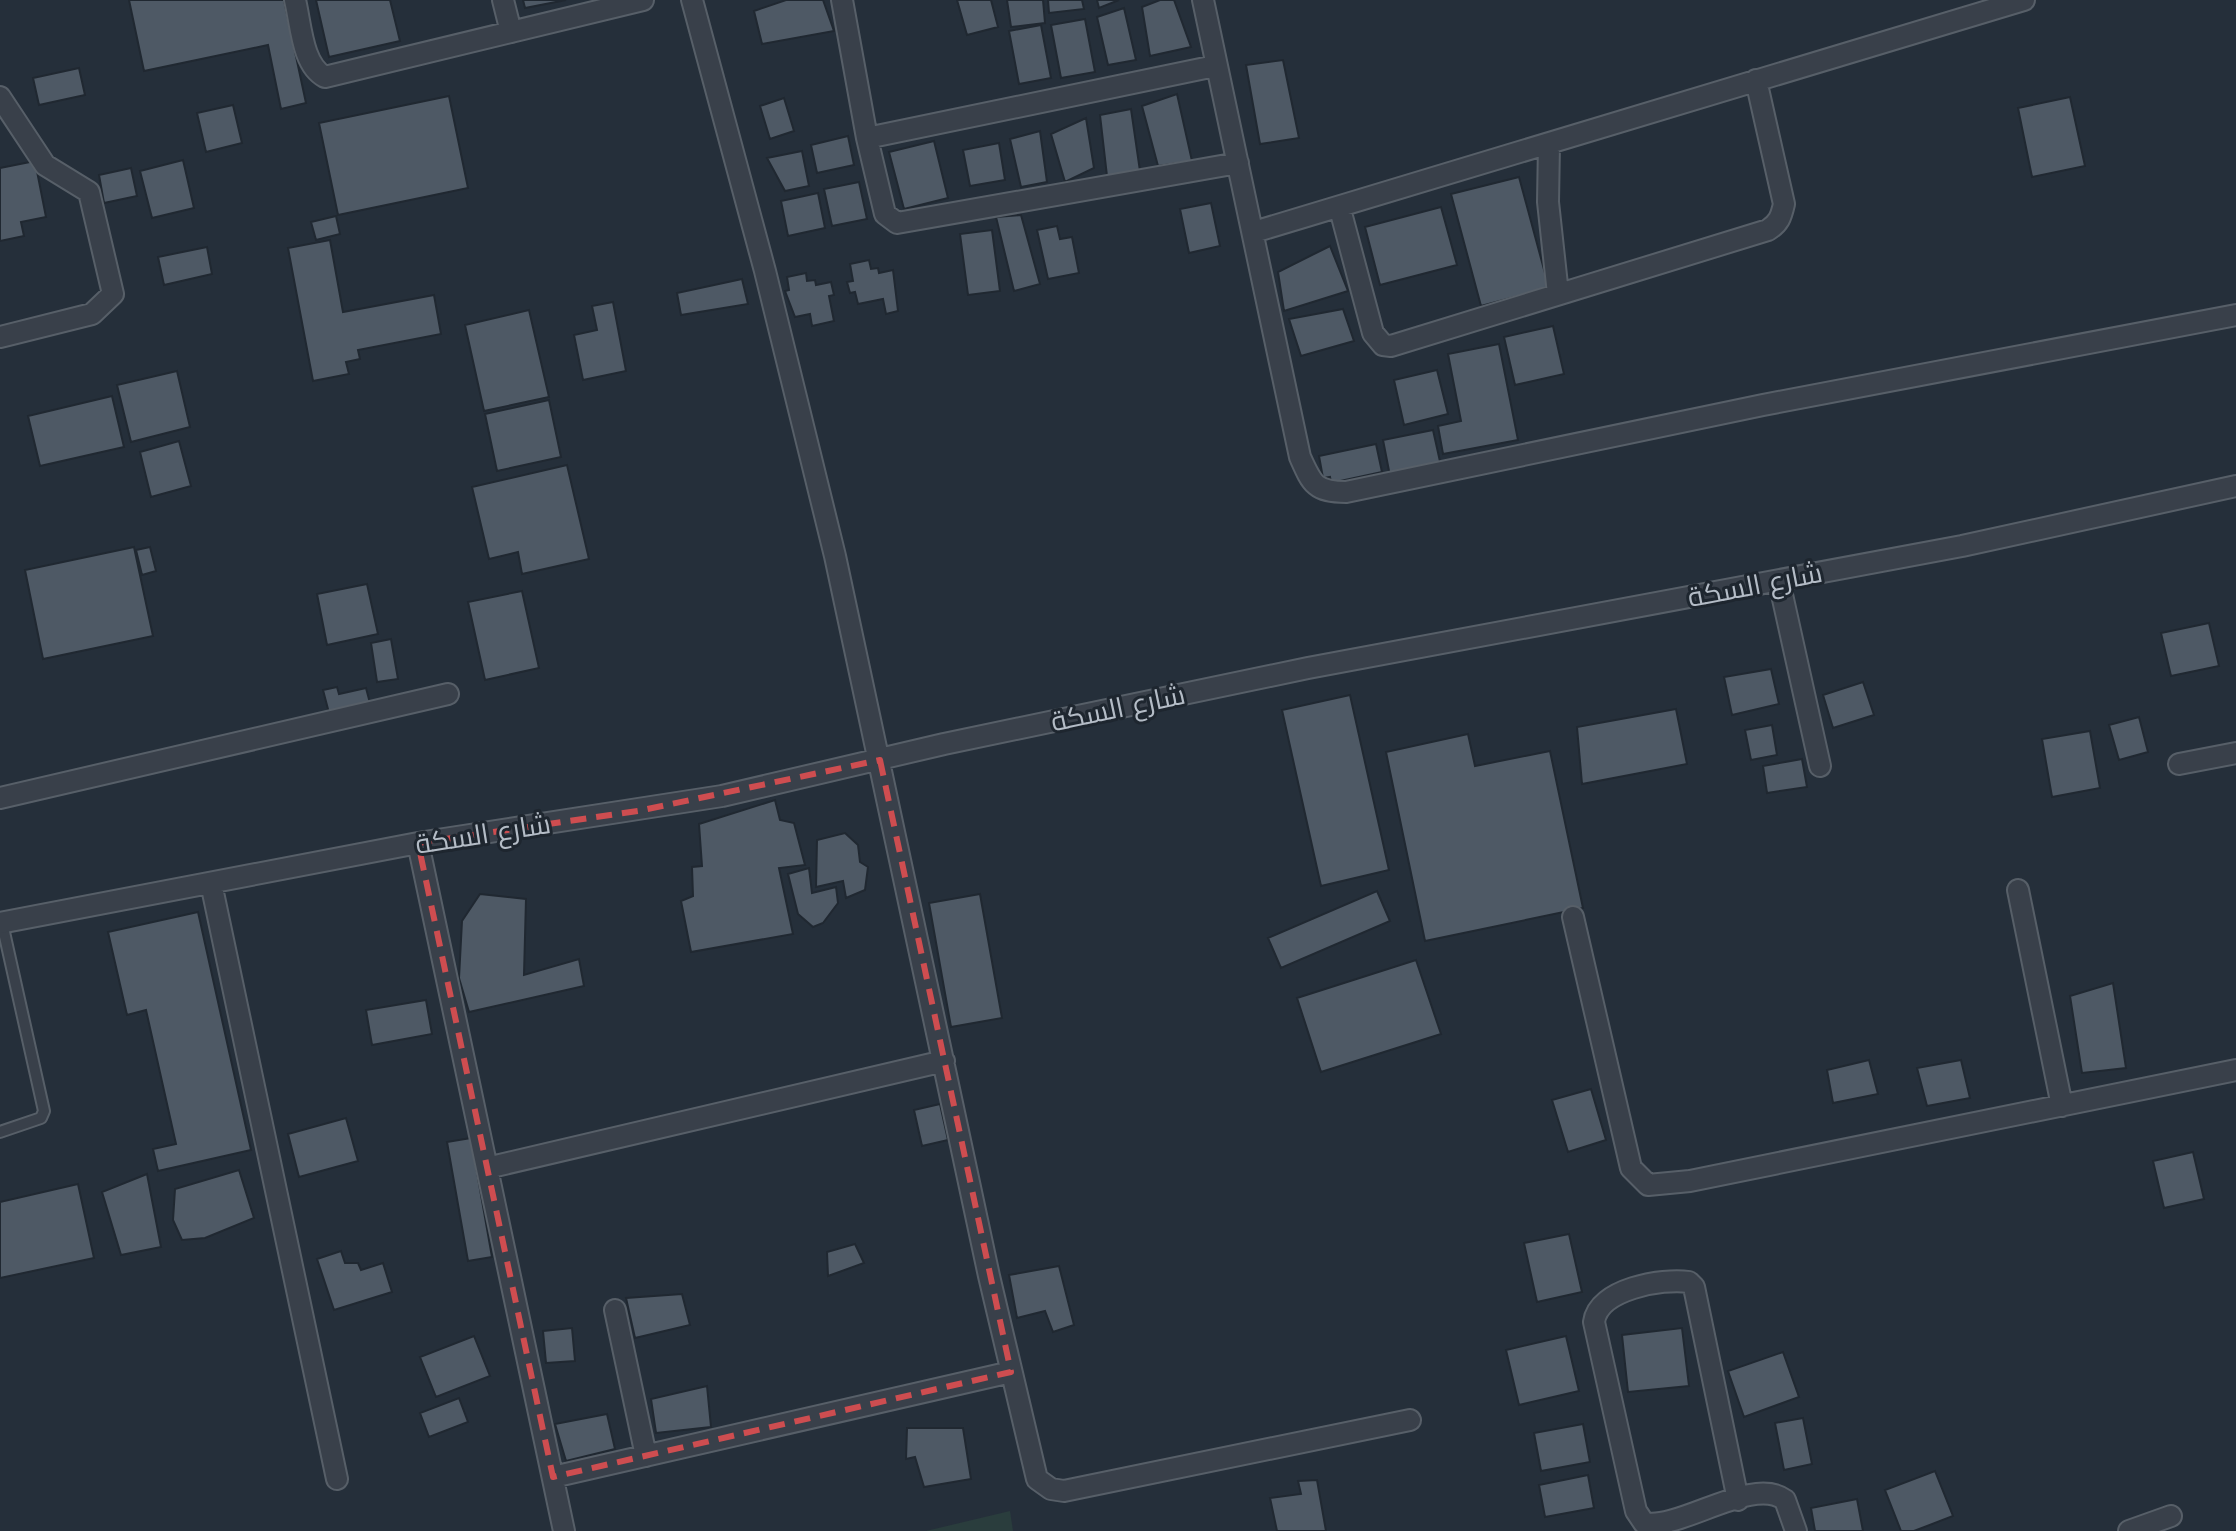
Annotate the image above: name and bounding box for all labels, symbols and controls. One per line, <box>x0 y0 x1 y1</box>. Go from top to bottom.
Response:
street label: شارع السكة <box>1684 552 1826 618</box>
street label: شارع السكة <box>1047 674 1189 742</box>
street label: شارع السكة <box>412 803 554 865</box>

